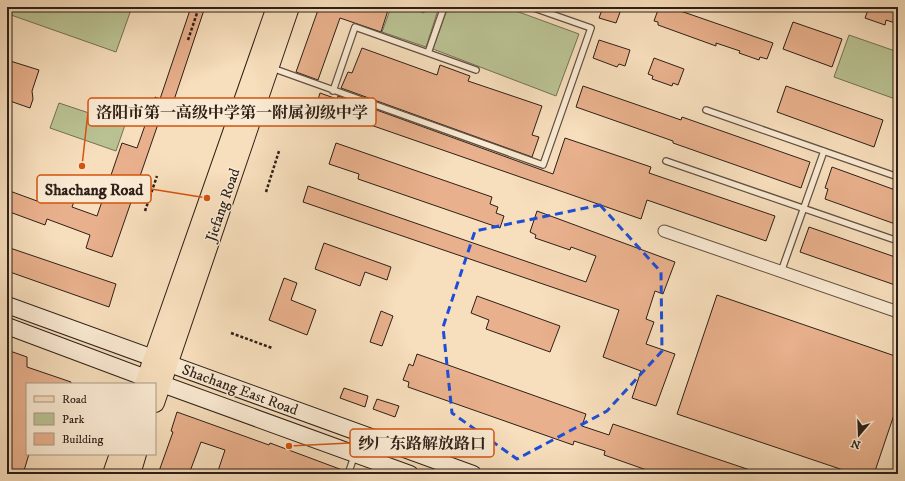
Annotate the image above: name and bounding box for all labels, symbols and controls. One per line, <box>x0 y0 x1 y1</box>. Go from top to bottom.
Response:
callout: 洛阳市第一高级中学第一附属初级中学 <box>88 98 376 126</box>
text: 洛阳市第一高级中学第一附属初级中学 <box>96 103 368 123</box>
street label: Jiefang Road <box>201 165 245 246</box>
callout: Shachang Road <box>37 175 151 203</box>
text: Shachang Road <box>45 180 144 200</box>
street label: Shachang East Road <box>179 360 301 420</box>
legend <box>26 383 156 455</box>
text: Road <box>62 392 87 407</box>
text: Park <box>62 412 84 427</box>
north arrow <box>839 415 879 455</box>
callout: 纱厂东路解放路口 <box>350 429 494 457</box>
text: Building <box>62 432 103 447</box>
text: 纱厂东路解放路口 <box>358 434 486 454</box>
text: N <box>850 435 863 452</box>

